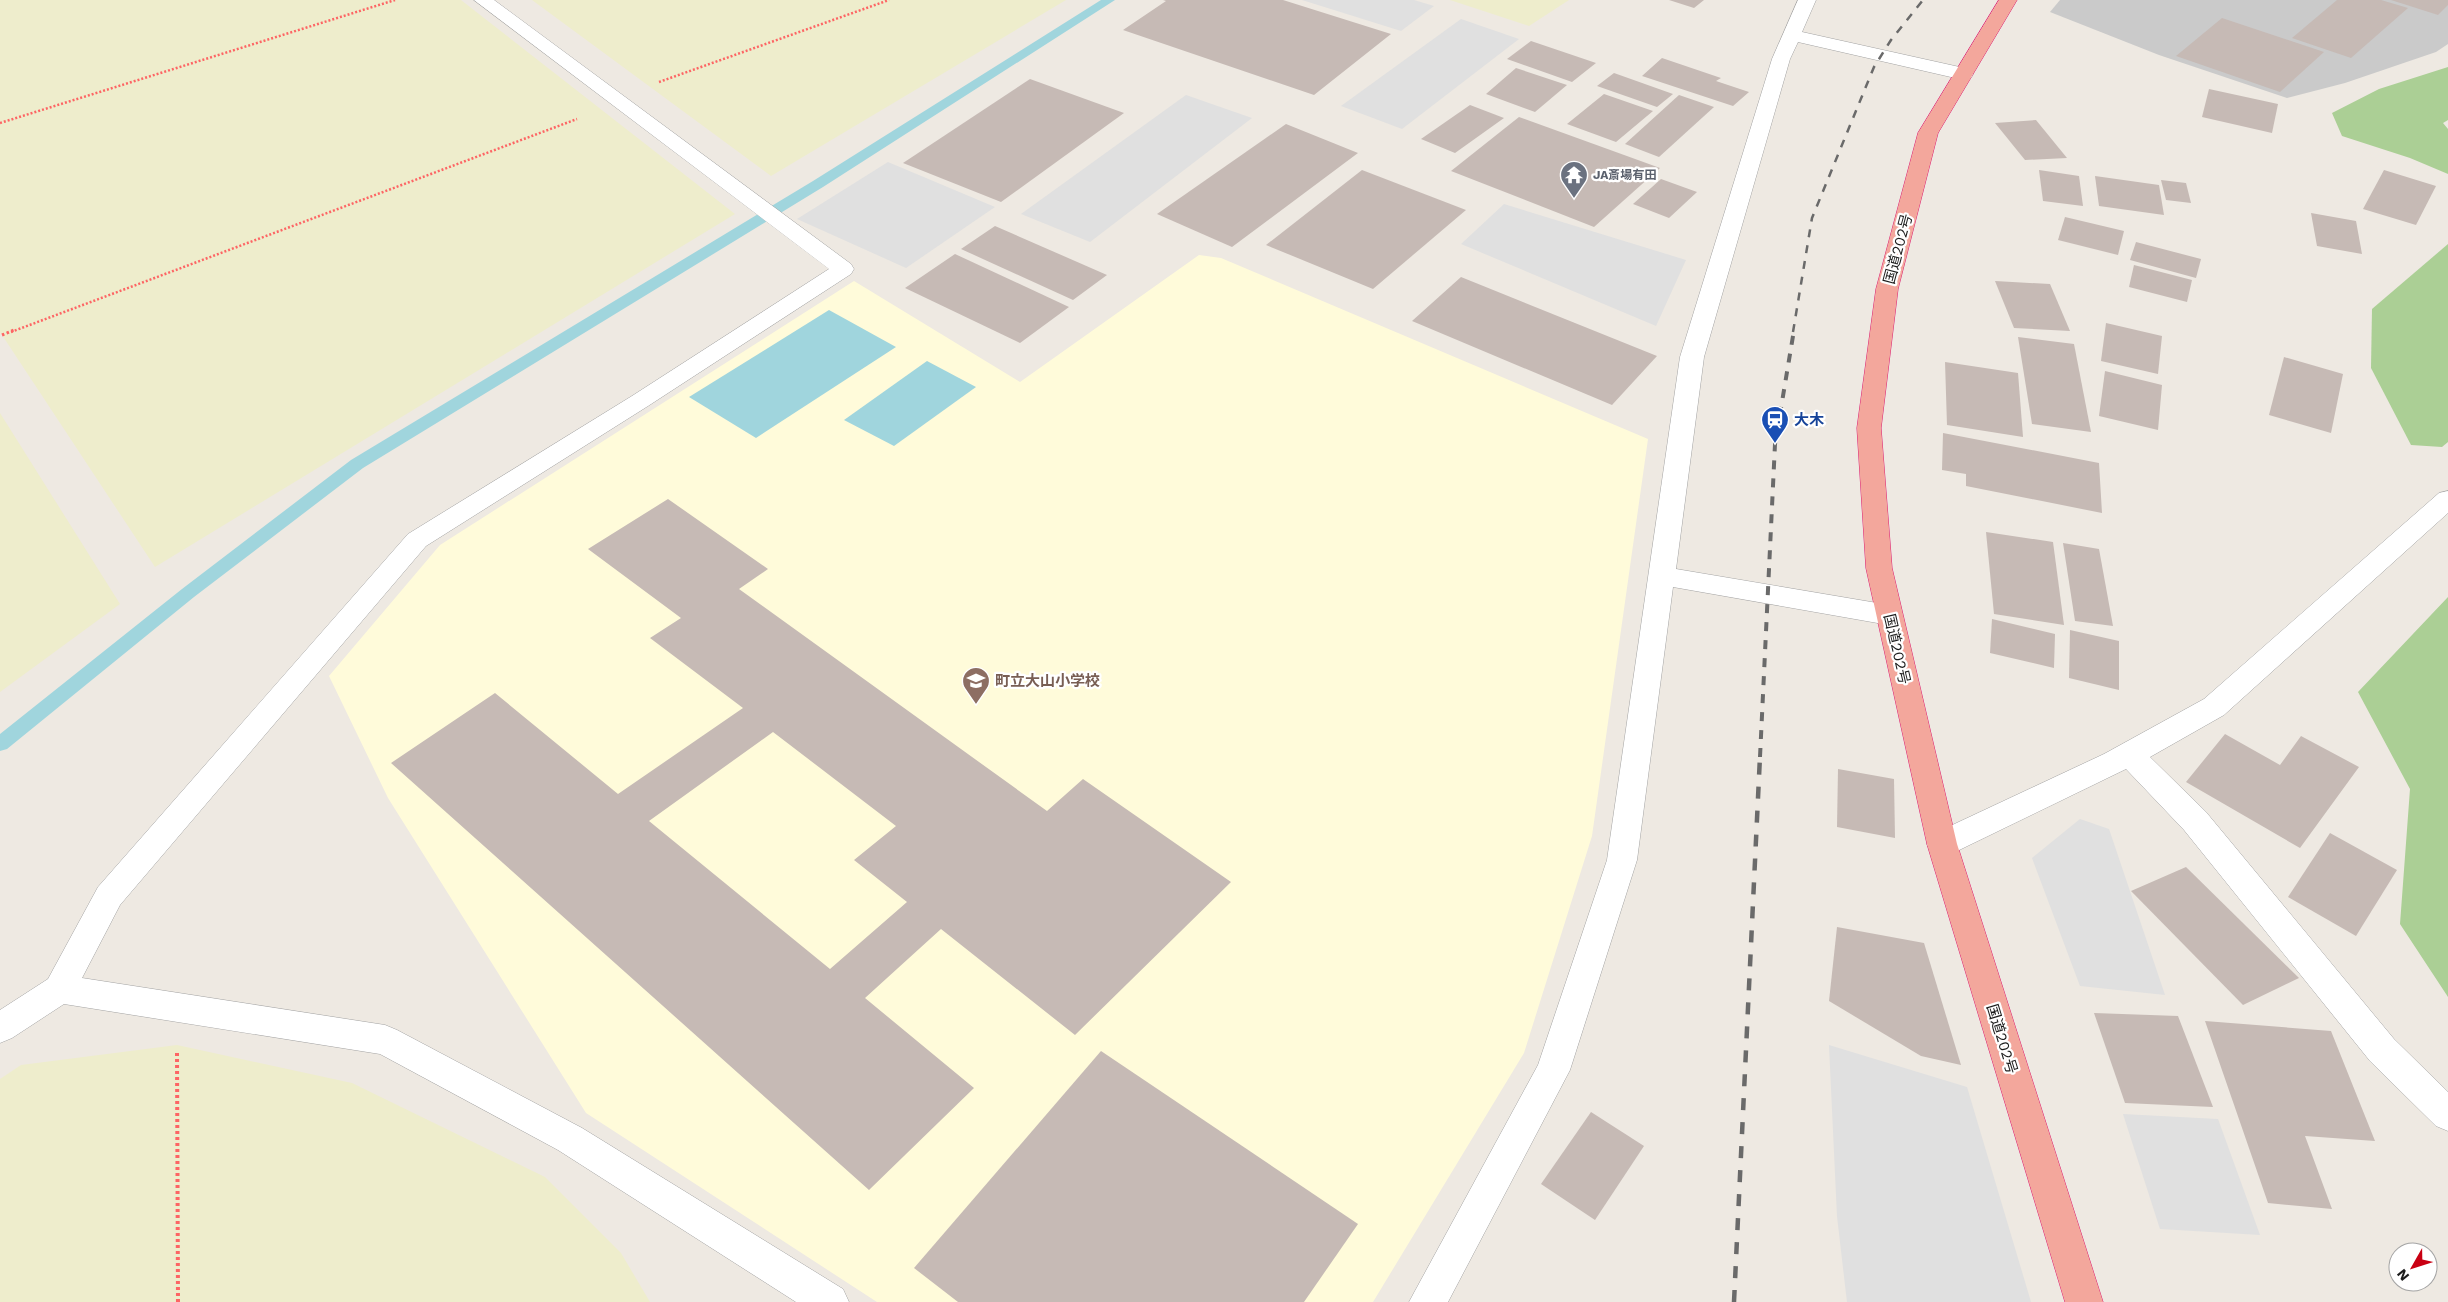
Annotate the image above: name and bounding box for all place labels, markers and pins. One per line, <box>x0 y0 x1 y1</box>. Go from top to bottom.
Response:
temple icon: JA斎場有田 <box>1559 160 1589 199</box>
place label: JA斎場有田 <box>1593 168 1656 182</box>
station icon: 大木 <box>1760 405 1790 444</box>
place label: 大木 <box>1794 411 1824 429</box>
school or university icon: 町立大山小学校 <box>961 666 991 705</box>
place label: 町立大山小学校 <box>995 672 1100 690</box>

